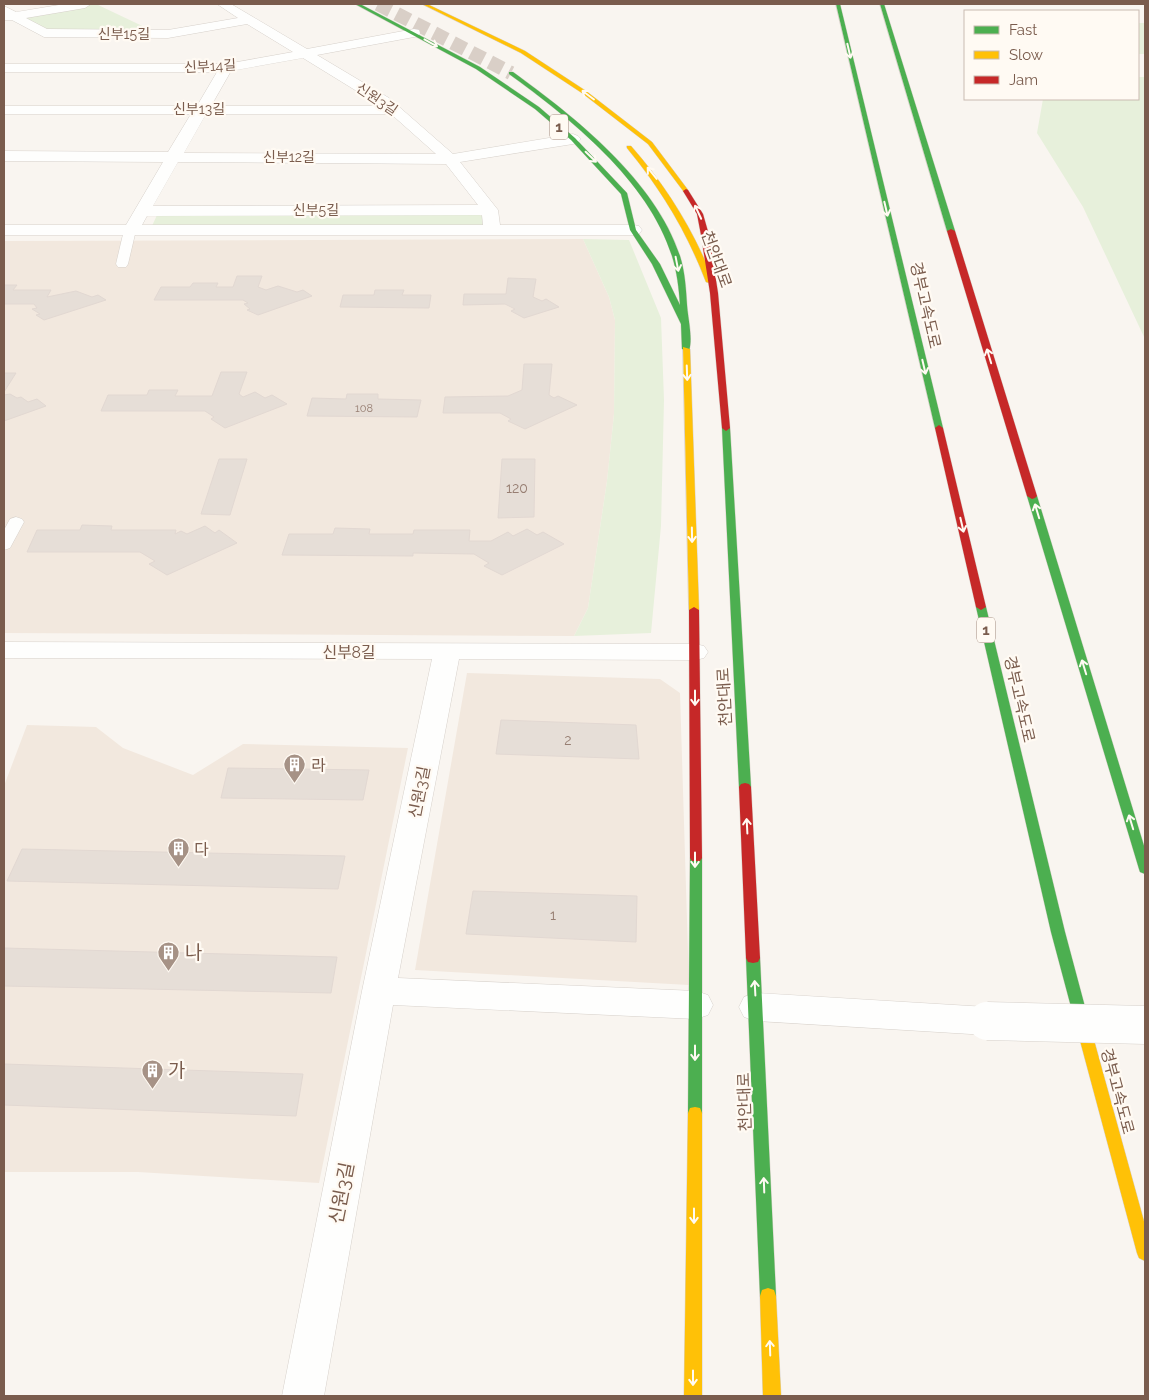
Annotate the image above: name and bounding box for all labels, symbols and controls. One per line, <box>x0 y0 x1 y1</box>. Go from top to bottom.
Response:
legend <box>964 10 1139 100</box>
text: Fast <box>1009 21 1037 39</box>
street label: 신부15길 <box>98 26 150 42</box>
one-way arrow <box>423 38 438 48</box>
one-way arrow <box>845 43 854 59</box>
text: Slow <box>1009 46 1043 64</box>
street label: 신부14길 <box>183 57 237 75</box>
text: Jam <box>1009 71 1038 89</box>
street label: 신원3길 <box>353 79 401 119</box>
one-way arrow <box>582 89 595 100</box>
street label: 신부13길 <box>173 101 225 117</box>
road number: 1 <box>550 114 568 140</box>
street label: 신부12길 <box>263 149 315 165</box>
one-way arrow <box>584 151 597 163</box>
one-way arrow <box>646 167 657 180</box>
one-way arrow <box>882 201 891 217</box>
street label: 신부5길 <box>293 202 339 218</box>
one-way arrow <box>692 204 702 219</box>
street label: 천안대로 <box>698 228 736 290</box>
one-way arrow <box>673 256 682 272</box>
street label: 경부고속도로 <box>906 260 945 351</box>
one-way arrow <box>984 348 994 364</box>
one-way arrow <box>920 359 929 375</box>
one-way arrow <box>682 364 692 381</box>
house number: 108 <box>355 402 373 415</box>
house number: 120 <box>506 480 528 496</box>
one-way arrow <box>1031 504 1041 520</box>
one-way arrow <box>958 517 967 533</box>
one-way arrow <box>688 527 697 543</box>
road number: 1 <box>977 618 995 642</box>
street label: 신부8길 <box>322 643 376 662</box>
street label: 경부고속도로 <box>1000 654 1039 745</box>
one-way arrow <box>1078 659 1088 675</box>
street label: 천안대로 <box>713 667 736 727</box>
one-way arrow <box>690 689 700 705</box>
house number: 2 <box>564 732 572 748</box>
building icon: 라 <box>283 753 307 784</box>
place label: 라 <box>311 756 326 775</box>
street label: 신원3길 <box>405 764 434 820</box>
one-way arrow <box>1126 815 1136 831</box>
one-way arrow <box>742 818 751 834</box>
building icon: 다 <box>166 837 190 868</box>
place label: 다 <box>194 840 209 859</box>
one-way arrow <box>690 852 700 868</box>
house number: 1 <box>550 907 556 923</box>
building icon: 나 <box>157 940 181 971</box>
place label: 나 <box>185 941 202 963</box>
one-way arrow <box>751 980 760 996</box>
one-way arrow <box>690 1045 700 1061</box>
street label: 경부고속도로 <box>1097 1046 1138 1137</box>
building icon: 가 <box>140 1058 164 1089</box>
place label: 가 <box>168 1059 185 1081</box>
street label: 천안대로 <box>734 1072 755 1132</box>
street label: 신원3길 <box>324 1160 358 1226</box>
one-way arrow <box>759 1177 768 1193</box>
one-way arrow <box>689 1208 699 1224</box>
one-way arrow <box>766 1340 775 1356</box>
one-way arrow <box>688 1370 698 1386</box>

